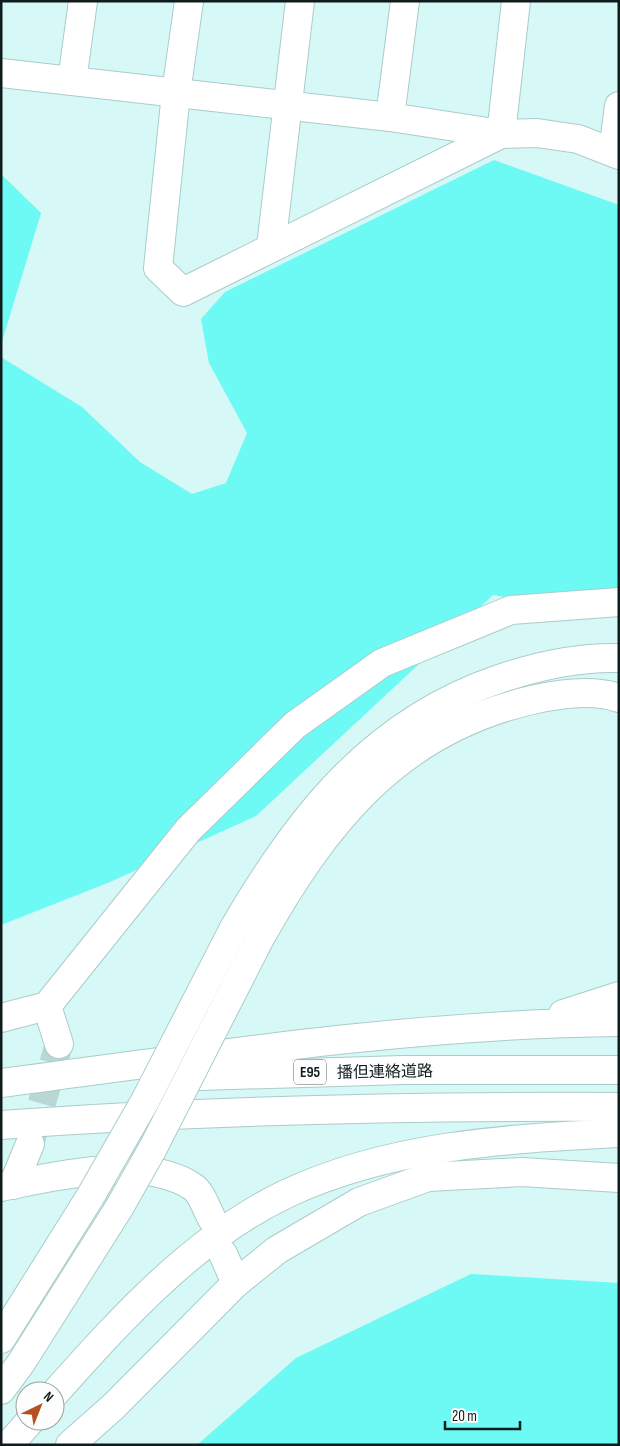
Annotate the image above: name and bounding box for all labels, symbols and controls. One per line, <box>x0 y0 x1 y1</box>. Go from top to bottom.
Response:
road number: E95 <box>294 1060 326 1084</box>
street label: 播但連絡道路 <box>337 1062 433 1083</box>
north arrow <box>15 1381 65 1431</box>
text: N <box>40 1388 57 1406</box>
scale bar <box>445 1398 520 1430</box>
text: 20 m <box>452 1407 477 1426</box>

